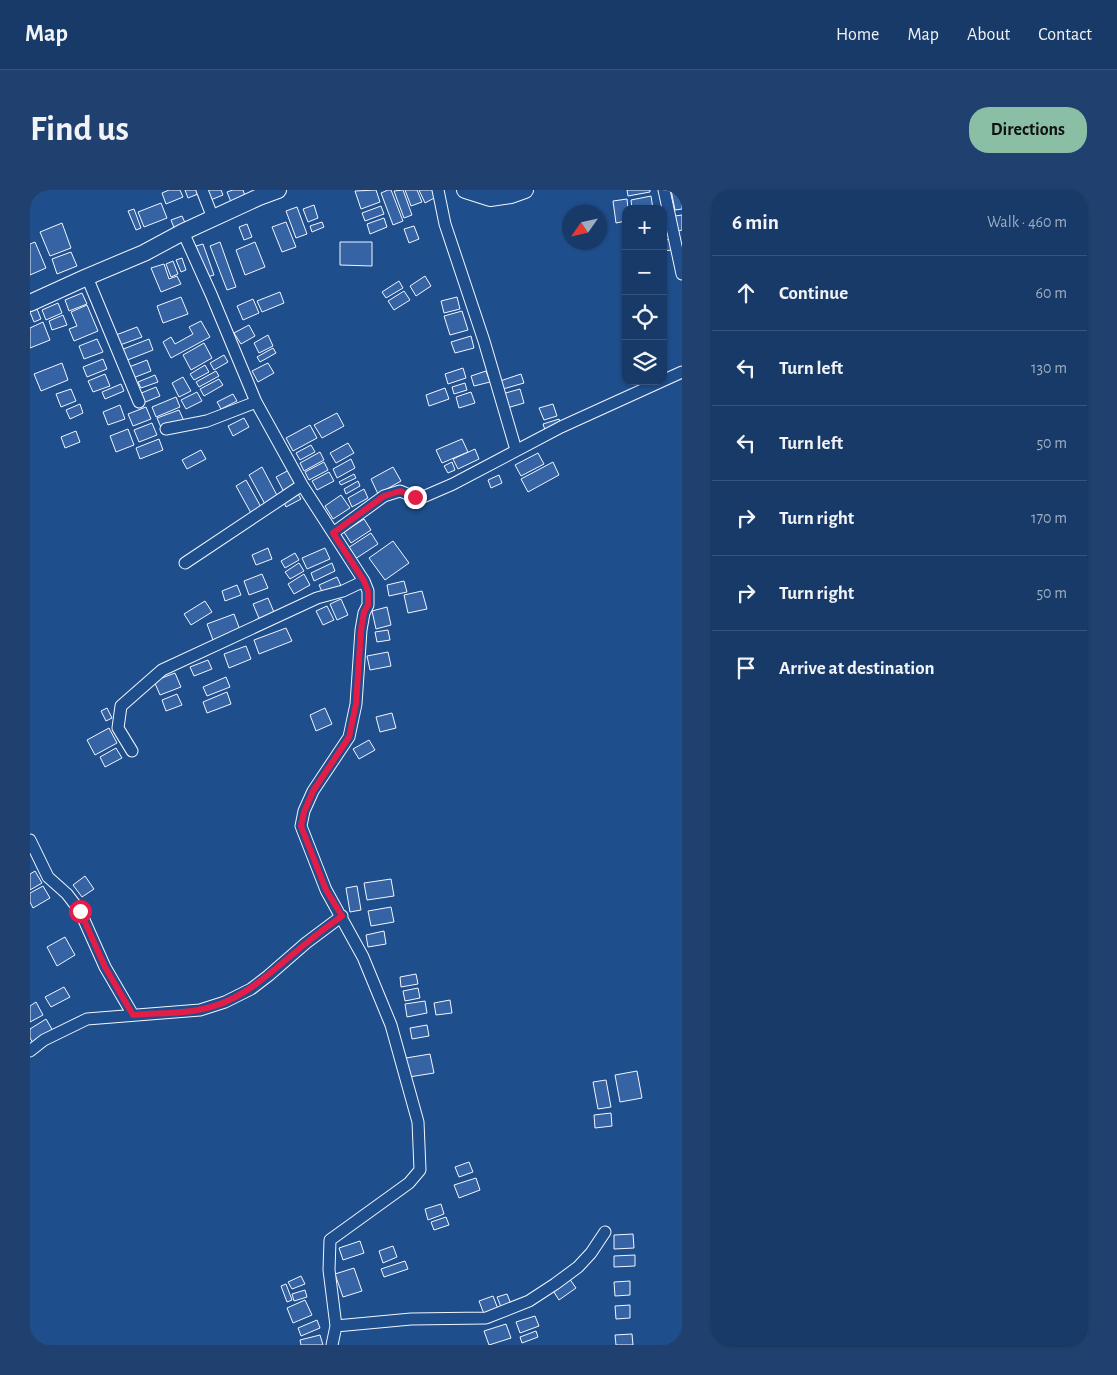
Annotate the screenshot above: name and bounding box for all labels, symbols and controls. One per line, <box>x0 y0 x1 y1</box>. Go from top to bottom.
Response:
text: Map <box>25 22 68 46</box>
text: Home <box>836 26 879 44</box>
text: Map <box>907 26 939 44</box>
text: About <box>967 26 1010 44</box>
text: Contact <box>1038 26 1092 44</box>
button: Directions <box>969 107 1087 153</box>
text: Find us <box>30 112 129 147</box>
north arrow <box>562 205 607 250</box>
map controls <box>622 205 667 385</box>
button: + <box>622 205 667 250</box>
text: 6 min <box>732 212 779 233</box>
text: Walk · 460 m <box>987 214 1067 230</box>
button: − <box>622 250 667 295</box>
icon: ahead <box>732 279 760 307</box>
text: Continue <box>779 284 848 303</box>
text: 60 m <box>1036 285 1067 301</box>
button: locate <box>622 295 667 340</box>
button: layers <box>622 340 667 385</box>
icon: left <box>732 354 760 382</box>
text: Turn left <box>779 359 843 378</box>
text: 130 m <box>1031 360 1067 376</box>
icon: left <box>732 429 760 457</box>
text: Turn left <box>779 434 843 453</box>
text: 50 m <box>1036 435 1067 451</box>
route end <box>404 486 427 509</box>
icon: right <box>732 504 760 532</box>
text: Turn right <box>779 509 854 528</box>
text: 170 m <box>1031 510 1067 526</box>
icon: right <box>732 579 760 607</box>
text: Turn right <box>779 584 854 603</box>
text: 50 m <box>1036 585 1067 601</box>
icon: arrive <box>732 654 760 682</box>
text: Arrive at destination <box>779 659 935 678</box>
route start <box>69 900 92 923</box>

